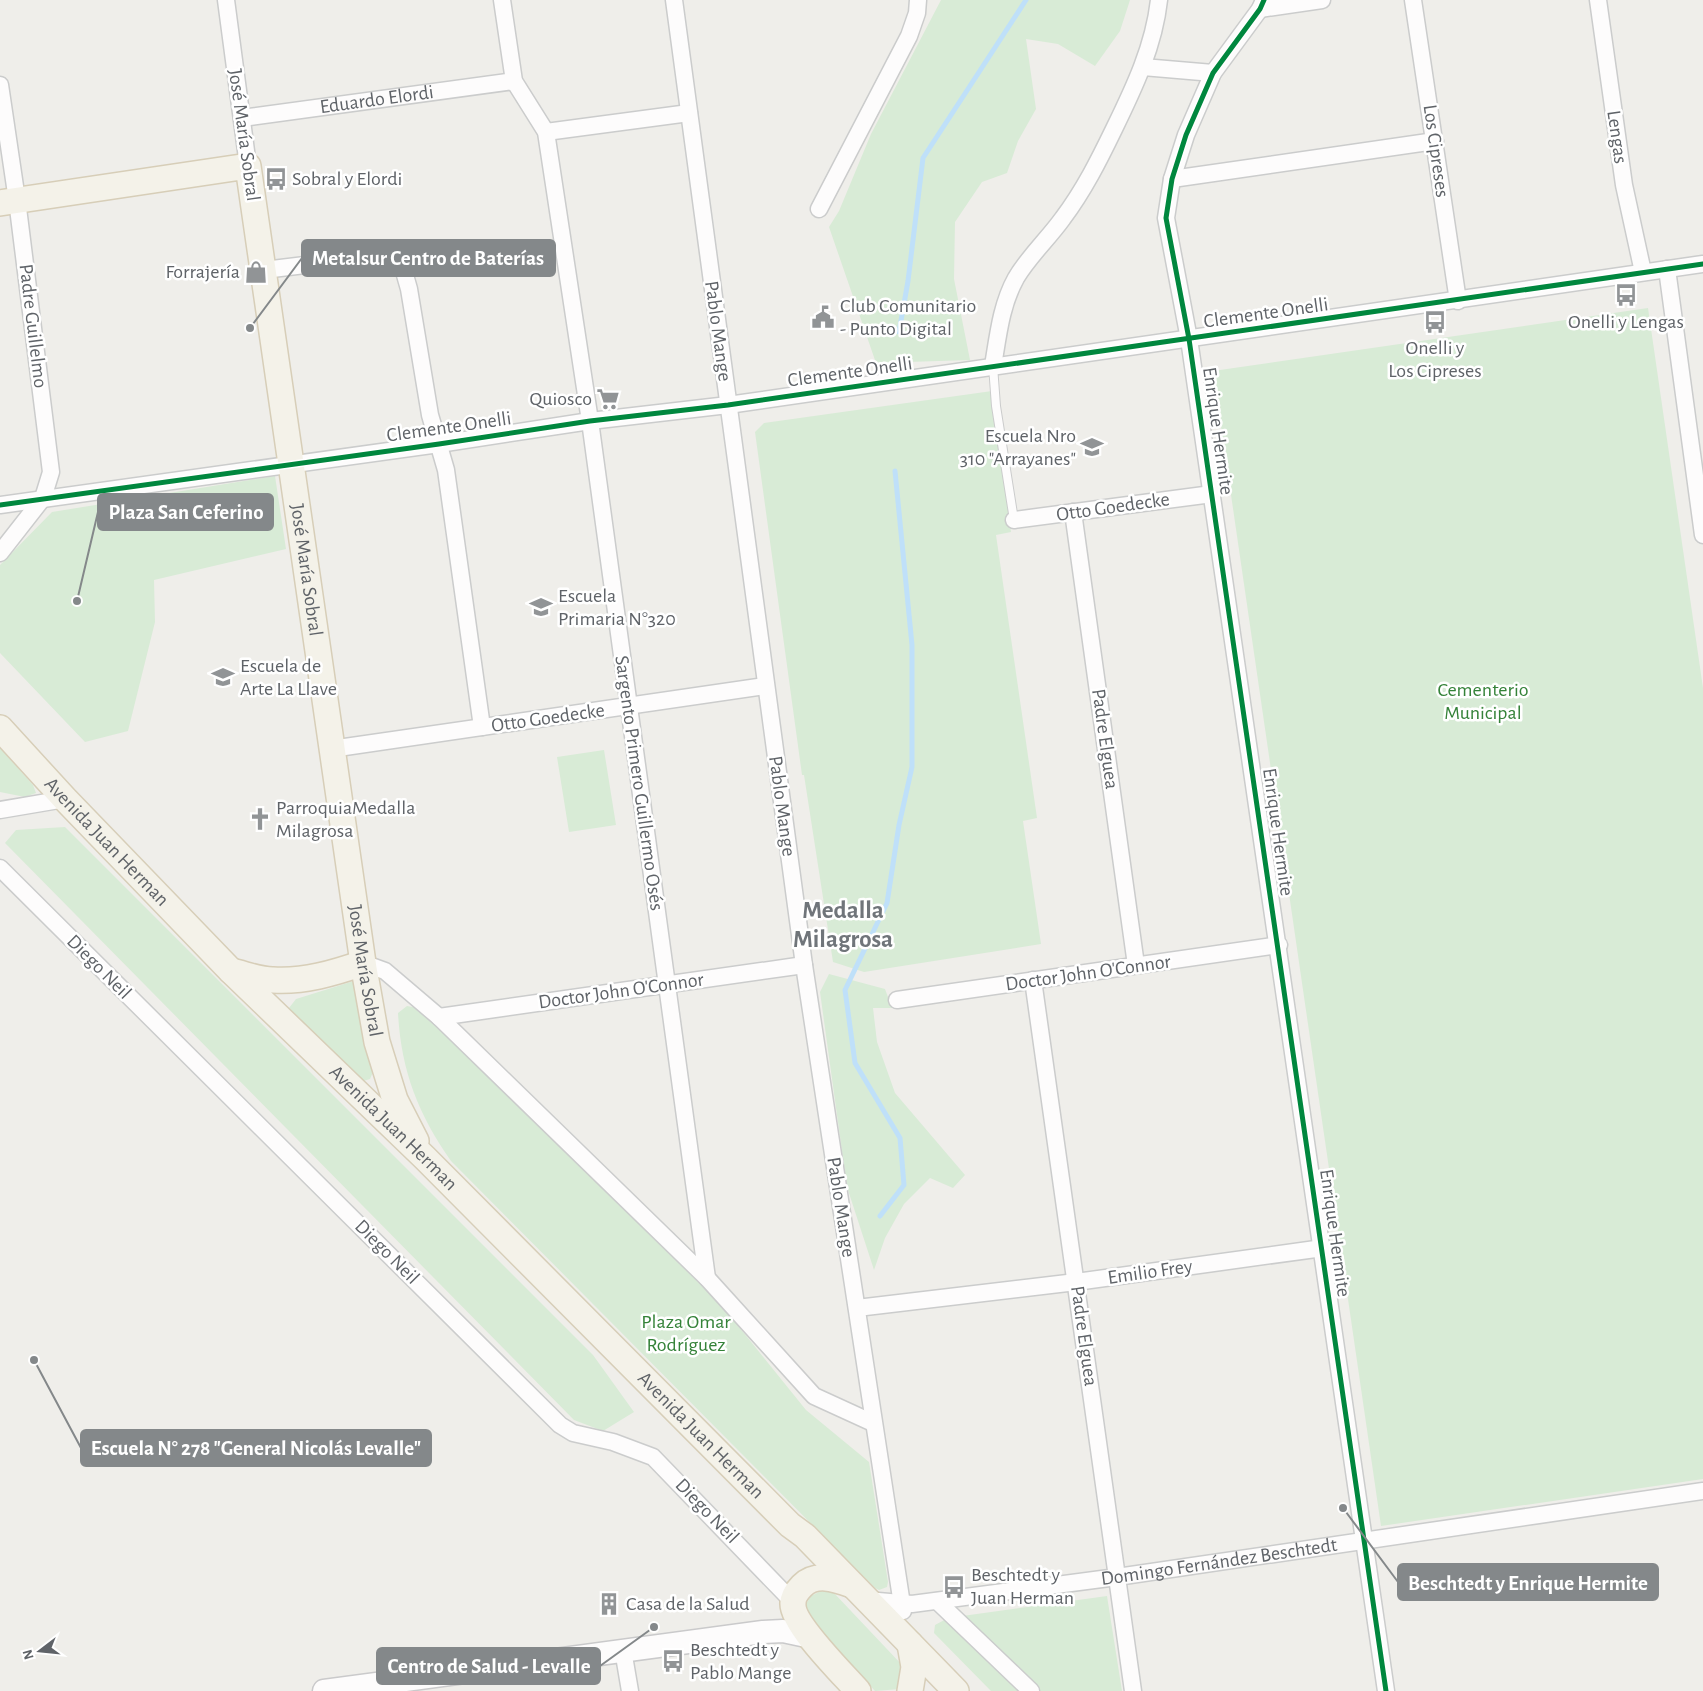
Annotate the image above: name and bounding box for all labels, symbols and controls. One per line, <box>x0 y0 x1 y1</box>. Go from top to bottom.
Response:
street label: José María Sobral <box>225 68 263 202</box>
street label: Eduardo Elordi <box>319 82 435 117</box>
street label: Los Cipreses <box>1420 103 1452 199</box>
street label: Lengas <box>1603 109 1631 165</box>
bus stop icon: Sobral y Elordi <box>263 166 289 192</box>
place label: Sobral y Elordi <box>292 169 402 189</box>
callout: Metalsur Centro de Baterías <box>302 240 555 276</box>
text: Metalsur Centro de Baterías <box>312 248 544 269</box>
shop icon: Forrajería <box>243 259 269 285</box>
place label: Forrajería <box>165 262 240 282</box>
street label: Padre Guillelmo <box>15 263 51 389</box>
street label: Pablo Mange <box>701 279 735 383</box>
bus stop icon: Onelli y Lengas <box>1613 282 1639 308</box>
street label: Clemente Onelli <box>1202 294 1330 332</box>
place label: Club Comunitario - Punto Digital <box>840 296 976 339</box>
public building icon: Club Comunitario - Punto Digital <box>810 304 836 330</box>
bus stop icon: Onelli y Los Cipreses <box>1422 309 1448 335</box>
place label: Onelli y Lengas <box>1568 312 1684 332</box>
place label: Onelli y Los Cipreses <box>1388 338 1482 381</box>
street label: Clemente Onelli <box>786 353 914 391</box>
street label: Enrique Hermite <box>1199 366 1237 496</box>
supermarket icon: Quiosco <box>595 386 621 412</box>
place label: Quiosco <box>529 389 592 409</box>
street label: Clemente Onelli <box>385 408 513 446</box>
place label: Escuela Nro 310 "Arrayanes" <box>960 426 1076 469</box>
school or university icon: Escuela Nro 310 "Arrayanes" <box>1079 434 1105 460</box>
street label: Otto Goedecke <box>1055 489 1171 525</box>
callout: Plaza San Ceferino <box>98 494 273 530</box>
text: Plaza San Ceferino <box>108 502 264 523</box>
street label: José María Sobral <box>287 503 326 638</box>
place label: Escuela Primaria N°320 <box>558 586 676 629</box>
school or university icon: Escuela Primaria N°320 <box>528 594 554 620</box>
street label: Sargento Primero Guillermo Osés <box>611 654 667 912</box>
place label: Escuela de Arte La Llave <box>240 656 337 699</box>
school or university icon: Escuela de Arte La Llave <box>210 664 236 690</box>
park label: Cementerio Municipal <box>1437 680 1529 723</box>
street label: Padre Elguea <box>1088 687 1122 791</box>
street label: Otto Goedecke <box>490 700 606 736</box>
street label: Pablo Mange <box>765 754 799 858</box>
street label: Enrique Hermite <box>1259 767 1297 897</box>
street label: Avenida Juan Herman <box>41 774 173 910</box>
place label: ParroquiaMedalla Milagrosa <box>276 798 415 841</box>
church icon: ParroquiaMedalla Milagrosa <box>247 806 273 832</box>
district label: Medalla Milagrosa <box>793 898 893 952</box>
street label: José María Sobral <box>345 903 386 1038</box>
street label: Diego Neil <box>63 931 135 1003</box>
street label: Doctor John O'Connor <box>1004 951 1173 995</box>
street label: Doctor John O'Connor <box>537 969 706 1013</box>
street label: Avenida Juan Herman <box>325 1061 461 1194</box>
street label: Pablo Mange <box>823 1155 859 1259</box>
street label: Enrique Hermite <box>1316 1168 1354 1298</box>
street label: Diego Neil <box>351 1216 423 1288</box>
street label: Emilio Frey <box>1106 1256 1194 1288</box>
street label: Padre Elguea <box>1067 1284 1101 1388</box>
park label: Plaza Omar Rodríguez <box>641 1312 731 1355</box>
street label: Avenida Juan Herman <box>634 1368 768 1503</box>
callout: Escuela N° 278 "General Nicolás Levalle" <box>81 1430 431 1466</box>
text: Escuela N° 278 "General Nicolás Levalle" <box>91 1438 421 1459</box>
street label: Diego Neil <box>671 1475 743 1547</box>
street label: Domingo Fernández Beschtedt <box>1100 1535 1339 1589</box>
callout: Beschtedt y Enrique Hermite <box>1398 1564 1658 1600</box>
place label: Beschtedt y Juan Herman <box>971 1565 1074 1608</box>
text: Beschtedt y Enrique Hermite <box>1408 1573 1648 1594</box>
bus stop icon: Beschtedt y Juan Herman <box>941 1574 967 1600</box>
building icon: Casa de la Salud <box>596 1591 622 1617</box>
place label: Casa de la Salud <box>626 1594 750 1614</box>
north arrow <box>15 1626 65 1676</box>
place label: Beschtedt y Pablo Mange <box>690 1640 791 1683</box>
text: N <box>20 1648 37 1661</box>
callout: Centro de Salud - Levalle <box>377 1648 600 1684</box>
bus stop icon: Beschtedt y Pablo Mange <box>660 1648 686 1674</box>
text: Centro de Salud - Levalle <box>387 1656 591 1677</box>

